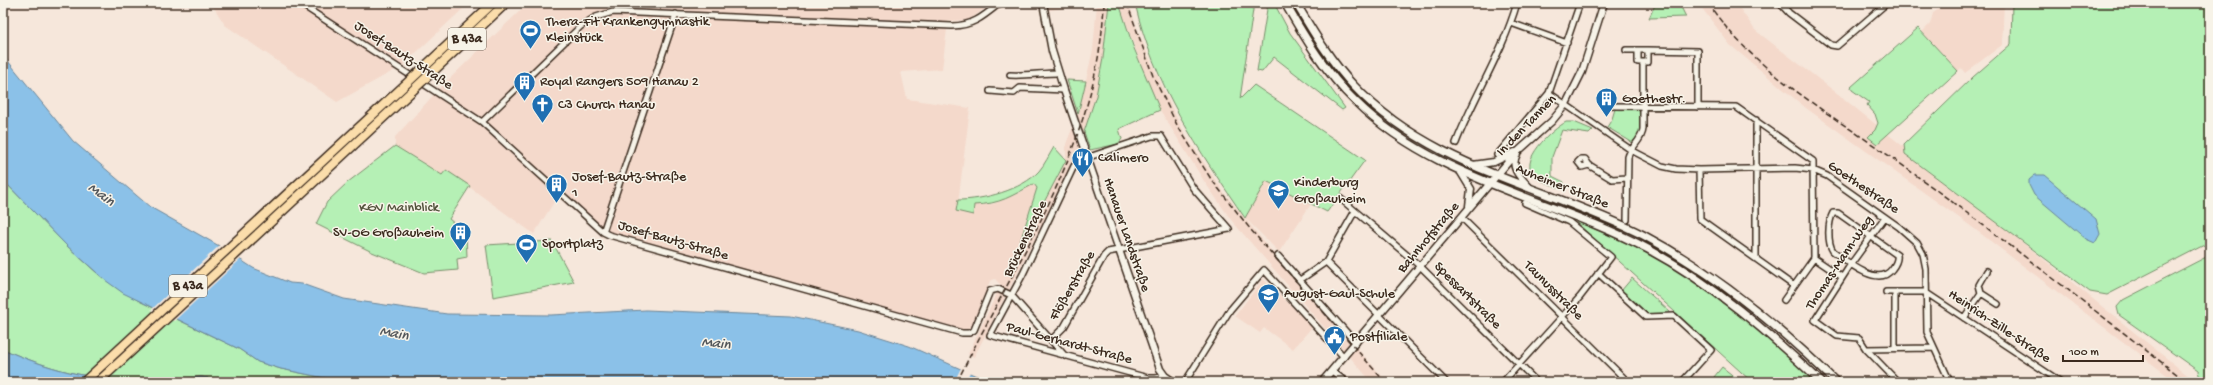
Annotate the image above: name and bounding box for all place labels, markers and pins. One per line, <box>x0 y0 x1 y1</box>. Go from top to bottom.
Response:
place label: Thera-Fit Krankengymnastik Kleinstück <box>545 14 711 47</box>
sports icon: Thera-Fit Krankengymnastik Kleinstück <box>517 17 543 50</box>
building icon: Royal Rangers 509 Hanau 2 <box>511 69 537 102</box>
place label: Royal Rangers 509 Hanau 2 <box>540 74 699 91</box>
building icon: Goethestr. <box>1593 86 1619 119</box>
place label: Goethestr. <box>1622 91 1686 108</box>
church icon: C3 Church Hanau <box>529 92 555 125</box>
place label: C3 Church Hanau <box>558 97 656 114</box>
restaurant icon: Calimero <box>1070 145 1096 178</box>
place label: Calimero <box>1098 150 1149 167</box>
place label: Josef-Bautz-Straße 1 <box>571 169 687 202</box>
building icon: Josef-Bautz-Straße 1 <box>543 172 569 205</box>
place label: Kinderburg Großauheim <box>1294 175 1366 208</box>
school or university icon: Kinderburg Großauheim <box>1265 178 1291 211</box>
building icon: SV-OG Großauheim <box>447 220 473 253</box>
place label: SV-OG Großauheim <box>333 225 444 242</box>
sports icon: Sportplatz <box>513 231 539 264</box>
place label: Sportplatz <box>542 236 604 253</box>
school or university icon: August-Gaul-Schule <box>1256 281 1282 314</box>
place label: August-Gaul-Schule <box>1284 286 1396 303</box>
public building icon: Postfiliale <box>1321 324 1347 357</box>
place label: Postfiliale <box>1349 329 1408 346</box>

